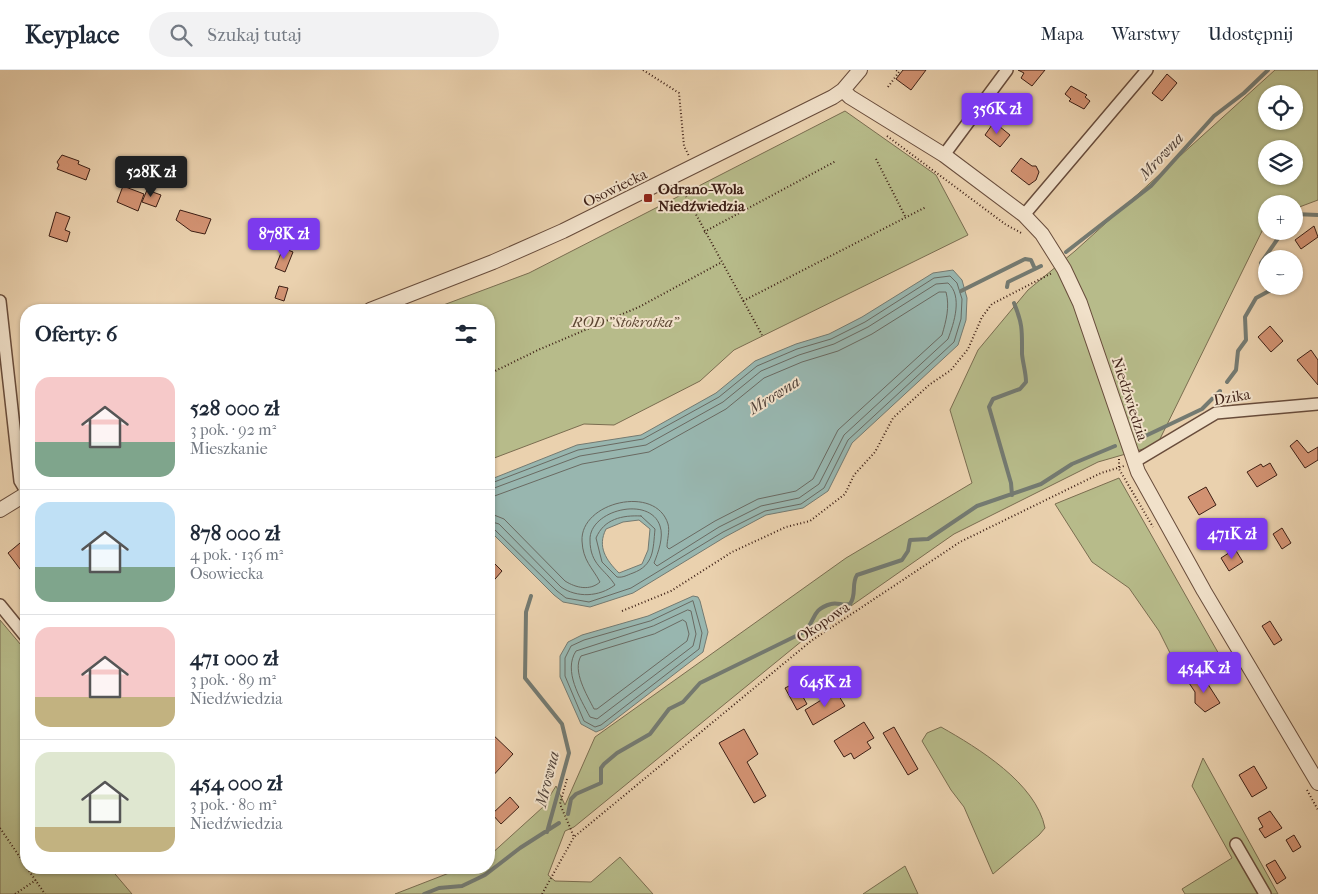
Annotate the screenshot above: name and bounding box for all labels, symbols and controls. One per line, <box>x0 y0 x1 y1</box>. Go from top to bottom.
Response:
search box <box>149 12 499 57</box>
text: Keyplace <box>25 21 119 49</box>
icon: search <box>167 21 195 49</box>
text: Szukaj tutaj <box>207 24 302 46</box>
text: Mapa <box>1041 24 1084 45</box>
text: Warstwy <box>1112 24 1180 45</box>
text: Udostępnij <box>1208 24 1293 45</box>
map controls <box>1258 85 1303 295</box>
button: locate <box>1258 85 1303 130</box>
pin: 356K zł <box>951 92 1043 135</box>
text: 356K zł <box>973 99 1021 118</box>
water label: Mrowna <box>1134 129 1187 184</box>
button: layers <box>1258 140 1303 185</box>
pin: 528K zł <box>105 156 197 198</box>
text: 528K zł <box>126 162 176 181</box>
street label: Osowiecka <box>580 164 651 211</box>
place label: Odrano-Wola Niedźwiedzia <box>658 180 746 215</box>
marker: Odrano-Wola Niedźwiedzia <box>642 192 654 204</box>
button: + <box>1258 195 1303 240</box>
pin: 878K zł <box>238 218 330 260</box>
text: 878K zł <box>259 224 309 243</box>
button: − <box>1258 250 1303 295</box>
park label: ROD "Stokrotka" <box>571 313 680 331</box>
icon: filters <box>452 320 480 348</box>
text: Oferty: 6 <box>35 322 117 346</box>
street label: Niedźwiedzia <box>1108 355 1152 444</box>
water label: Mrowna <box>744 372 803 419</box>
street label: Dzika <box>1212 385 1253 409</box>
text: 528 000 zł <box>190 396 279 420</box>
icon: home <box>75 397 135 457</box>
text: 3 pok. · 92 m² <box>190 420 276 439</box>
text: Mieszkanie <box>190 439 268 458</box>
pin: 471K zł <box>1186 518 1278 560</box>
text: 878 000 zł <box>190 521 280 545</box>
icon: home <box>75 522 135 582</box>
text: 471K zł <box>1208 524 1257 543</box>
text: 4 pok. · 136 m² <box>190 545 283 564</box>
text: Osowiecka <box>190 564 263 583</box>
street label: Okopowa <box>793 597 854 646</box>
text: 471 000 zł <box>190 646 278 670</box>
icon: home <box>75 647 135 707</box>
pin: 454K zł <box>1158 652 1250 694</box>
text: 454K zł <box>1178 658 1230 677</box>
pin: 645K zł <box>779 666 871 708</box>
text: 3 pok. · 89 m² <box>190 670 276 689</box>
text: 645K zł <box>799 672 851 691</box>
text: Niedźwiedzia <box>190 689 283 708</box>
water label: Mrowna <box>531 749 563 810</box>
text: 454 000 zł <box>190 771 282 795</box>
icon: home <box>75 772 135 832</box>
text: 3 pok. · 80 m² <box>190 795 276 814</box>
text: Niedźwiedzia <box>190 814 283 833</box>

